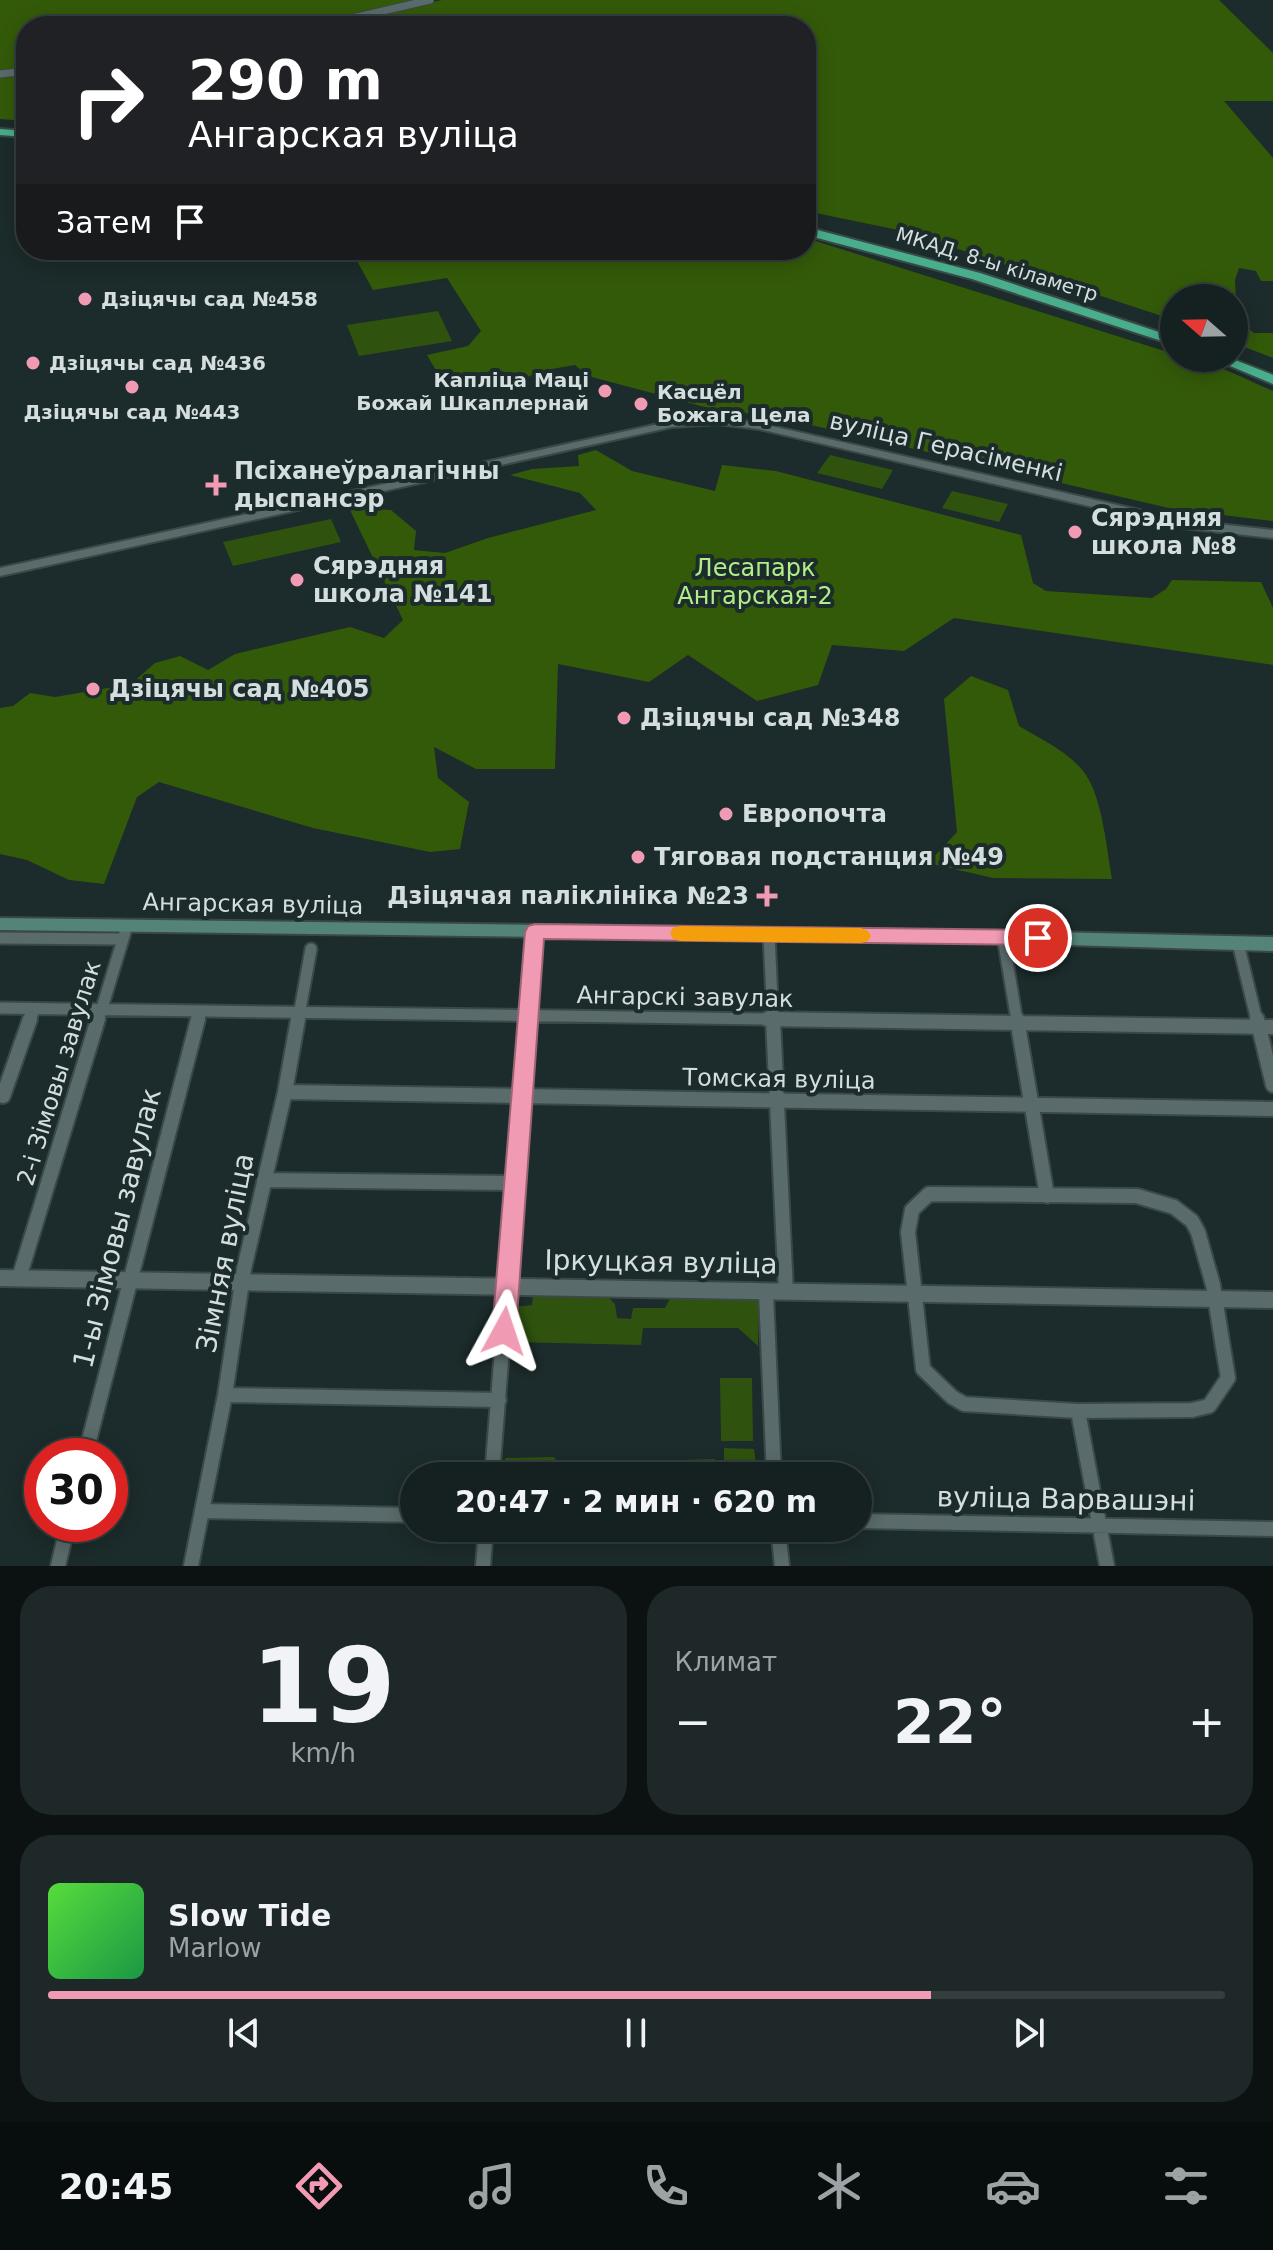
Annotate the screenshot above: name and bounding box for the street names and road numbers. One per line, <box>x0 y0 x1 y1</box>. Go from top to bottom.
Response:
street label: МКАД, 8-ы кіламетр <box>893 222 1101 306</box>
street label: вуліца Герасіменкі <box>827 407 1065 487</box>
street label: Ангарская вуліца <box>143 888 363 920</box>
street label: 2-і Зімовы завулак <box>11 957 107 1189</box>
street label: Ангарскі завулак <box>576 981 794 1013</box>
street label: Томская вуліца <box>681 1063 876 1095</box>
street label: 1-ы Зімовы завулак <box>66 1085 168 1371</box>
street label: Зімняя вуліца <box>189 1150 261 1356</box>
street label: Іркуцкая вуліца <box>544 1243 778 1281</box>
street label: вуліца Варвашэні <box>936 1480 1196 1518</box>

